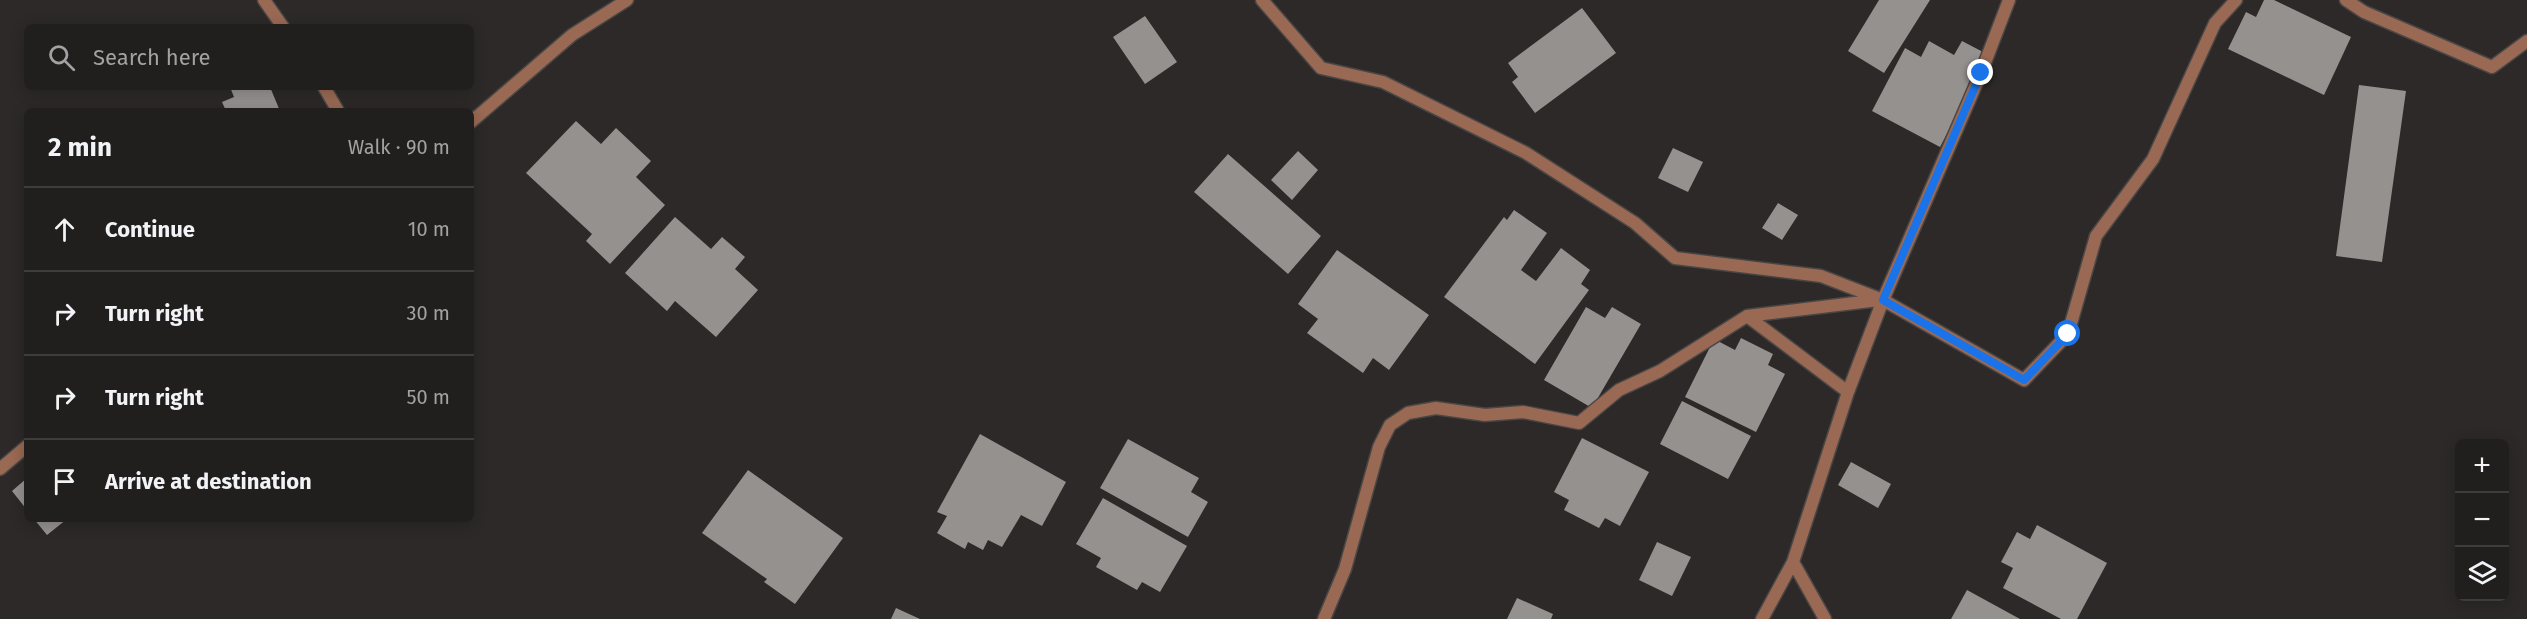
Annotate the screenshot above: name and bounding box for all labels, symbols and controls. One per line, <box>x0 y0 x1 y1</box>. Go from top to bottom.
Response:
search box <box>24 24 474 90</box>
icon: search <box>45 41 78 74</box>
text: Search here <box>93 44 211 71</box>
route end <box>1967 59 1993 85</box>
text: 2 min <box>48 132 112 163</box>
text: Walk · 90 m <box>348 135 450 159</box>
icon: ahead <box>48 213 81 246</box>
text: Continue <box>105 216 195 243</box>
text: 10 m <box>408 217 450 241</box>
icon: right <box>48 297 81 330</box>
text: Turn right <box>105 300 204 327</box>
text: 30 m <box>406 301 450 325</box>
route start <box>2054 320 2080 346</box>
icon: right <box>48 381 81 414</box>
text: Turn right <box>105 384 204 411</box>
text: 50 m <box>406 385 450 409</box>
map controls <box>2455 439 2509 601</box>
button: + <box>2455 439 2509 493</box>
icon: arrive <box>48 465 81 498</box>
text: Arrive at destination <box>105 468 312 495</box>
button: − <box>2455 493 2509 547</box>
button: layers <box>2455 547 2509 601</box>

